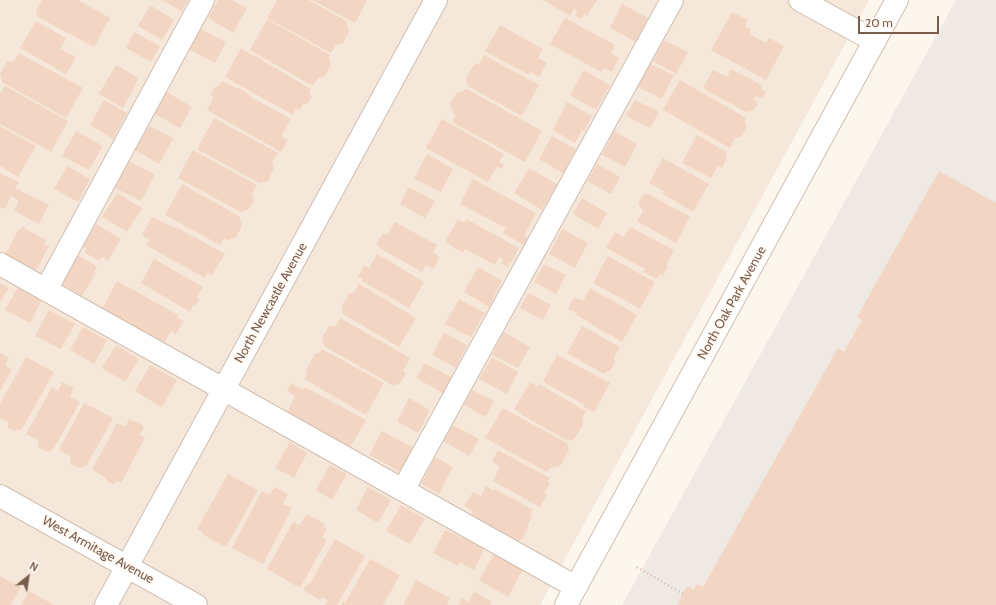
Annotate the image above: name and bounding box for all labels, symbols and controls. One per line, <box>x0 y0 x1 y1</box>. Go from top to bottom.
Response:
scale bar <box>860 8 941 34</box>
text: 20 m <box>865 15 893 30</box>
street label: North Newcastle Avenue <box>231 240 311 366</box>
street label: North Oak Park Avenue <box>694 244 770 362</box>
street label: West Armitage Avenue <box>39 513 157 587</box>
north arrow <box>8 557 48 597</box>
text: N <box>27 559 41 575</box>

